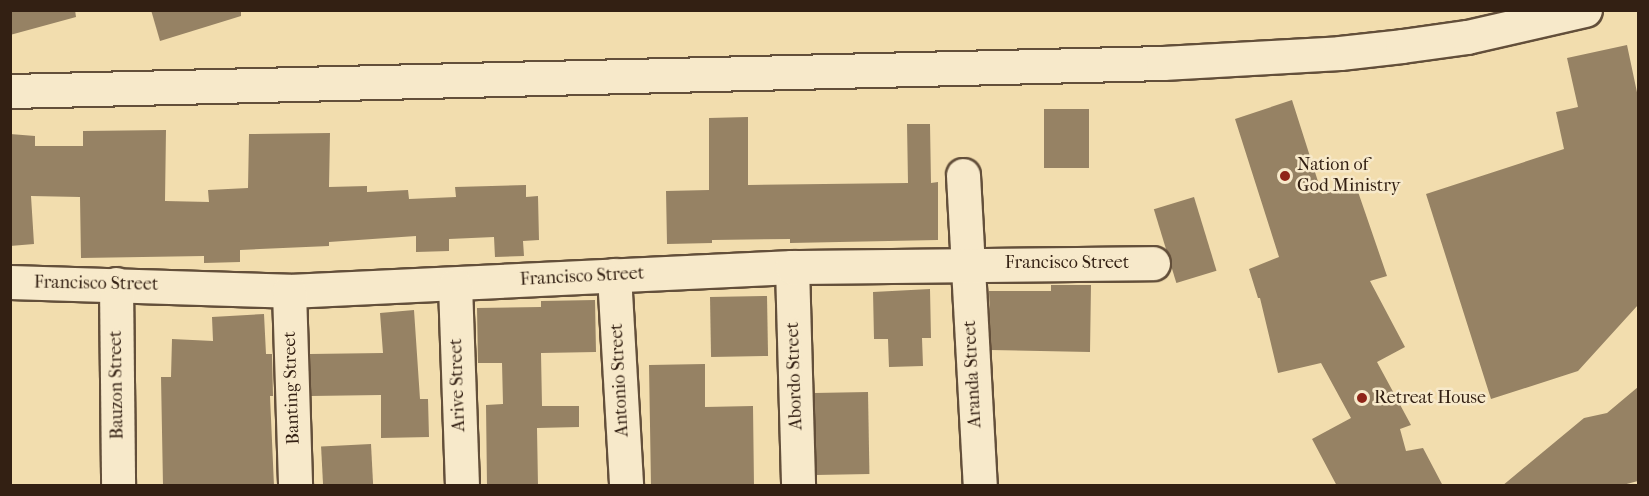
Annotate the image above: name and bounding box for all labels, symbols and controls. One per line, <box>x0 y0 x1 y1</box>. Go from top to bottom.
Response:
place label: Nation of God Ministry <box>1297 155 1400 198</box>
marker: Nation of God Ministry <box>1278 169 1292 183</box>
street label: Francisco Street <box>1005 252 1129 274</box>
street label: Francisco Street <box>519 263 645 291</box>
street label: Francisco Street <box>34 272 158 296</box>
street label: Aranda Street <box>959 320 987 428</box>
street label: Abordo Street <box>782 322 808 430</box>
street label: Antonio Street <box>606 323 634 437</box>
street label: Bauzon Street <box>105 330 129 440</box>
street label: Banting Street <box>279 331 305 445</box>
street label: Arive Street <box>446 338 470 432</box>
place label: Retreat House <box>1374 387 1486 409</box>
marker: Retreat House <box>1355 391 1369 405</box>

